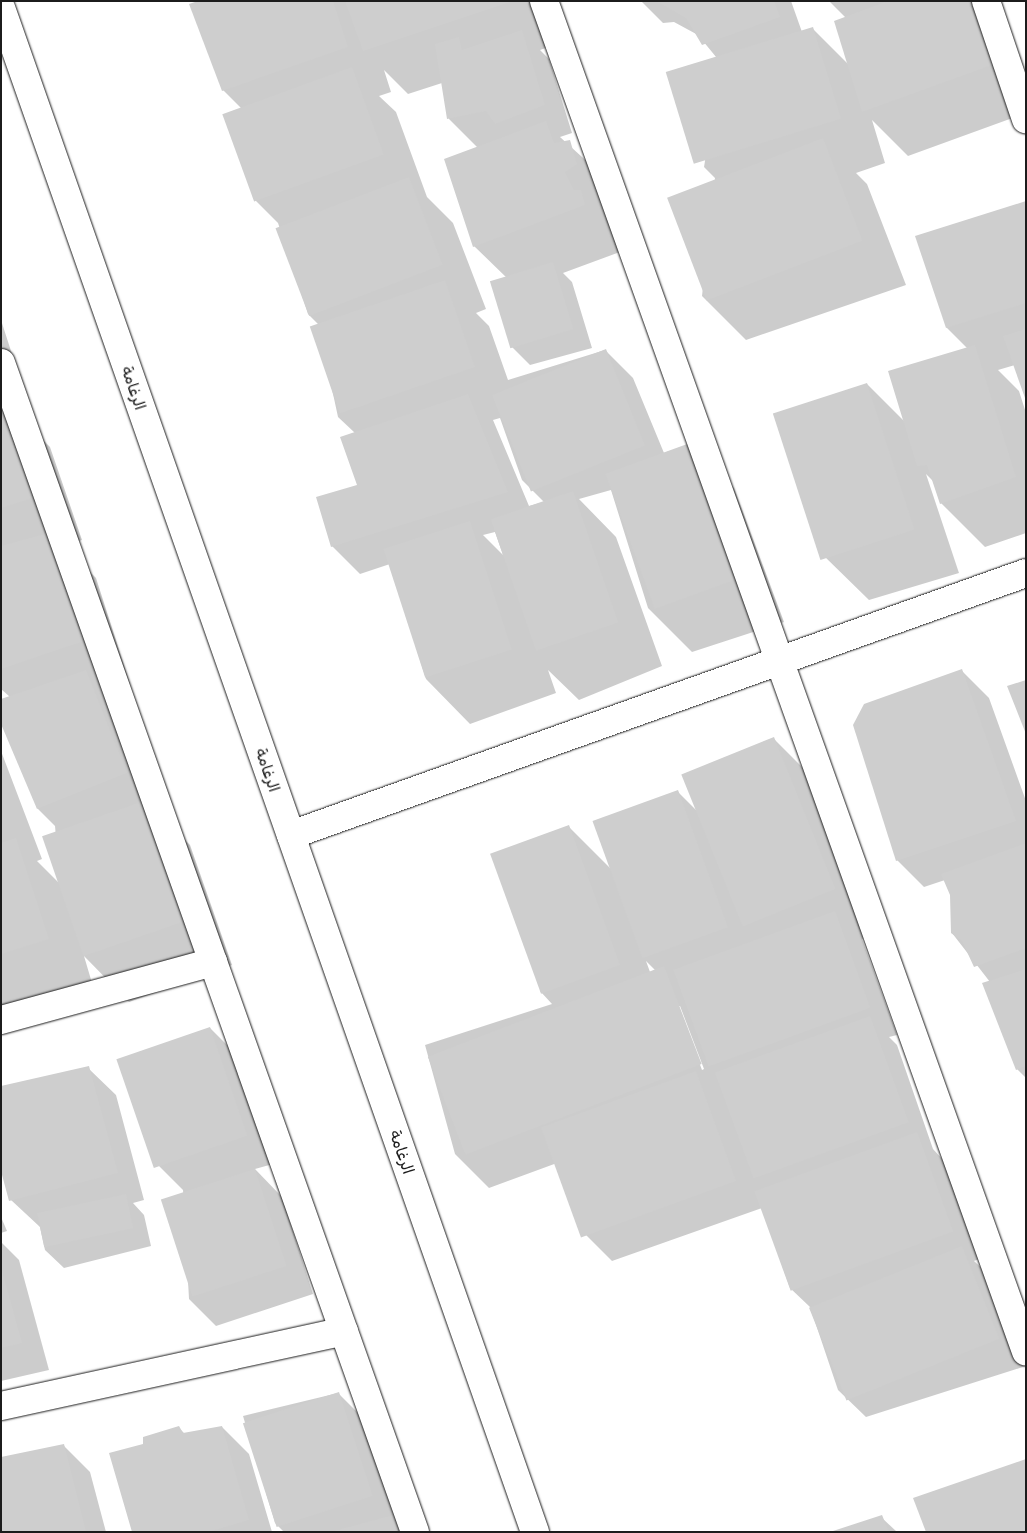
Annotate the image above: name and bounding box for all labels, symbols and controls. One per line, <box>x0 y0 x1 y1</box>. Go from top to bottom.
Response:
street label: الرغامة <box>118 364 150 412</box>
street label: الرغامة <box>252 746 284 794</box>
street label: الرغامة <box>386 1128 418 1176</box>

